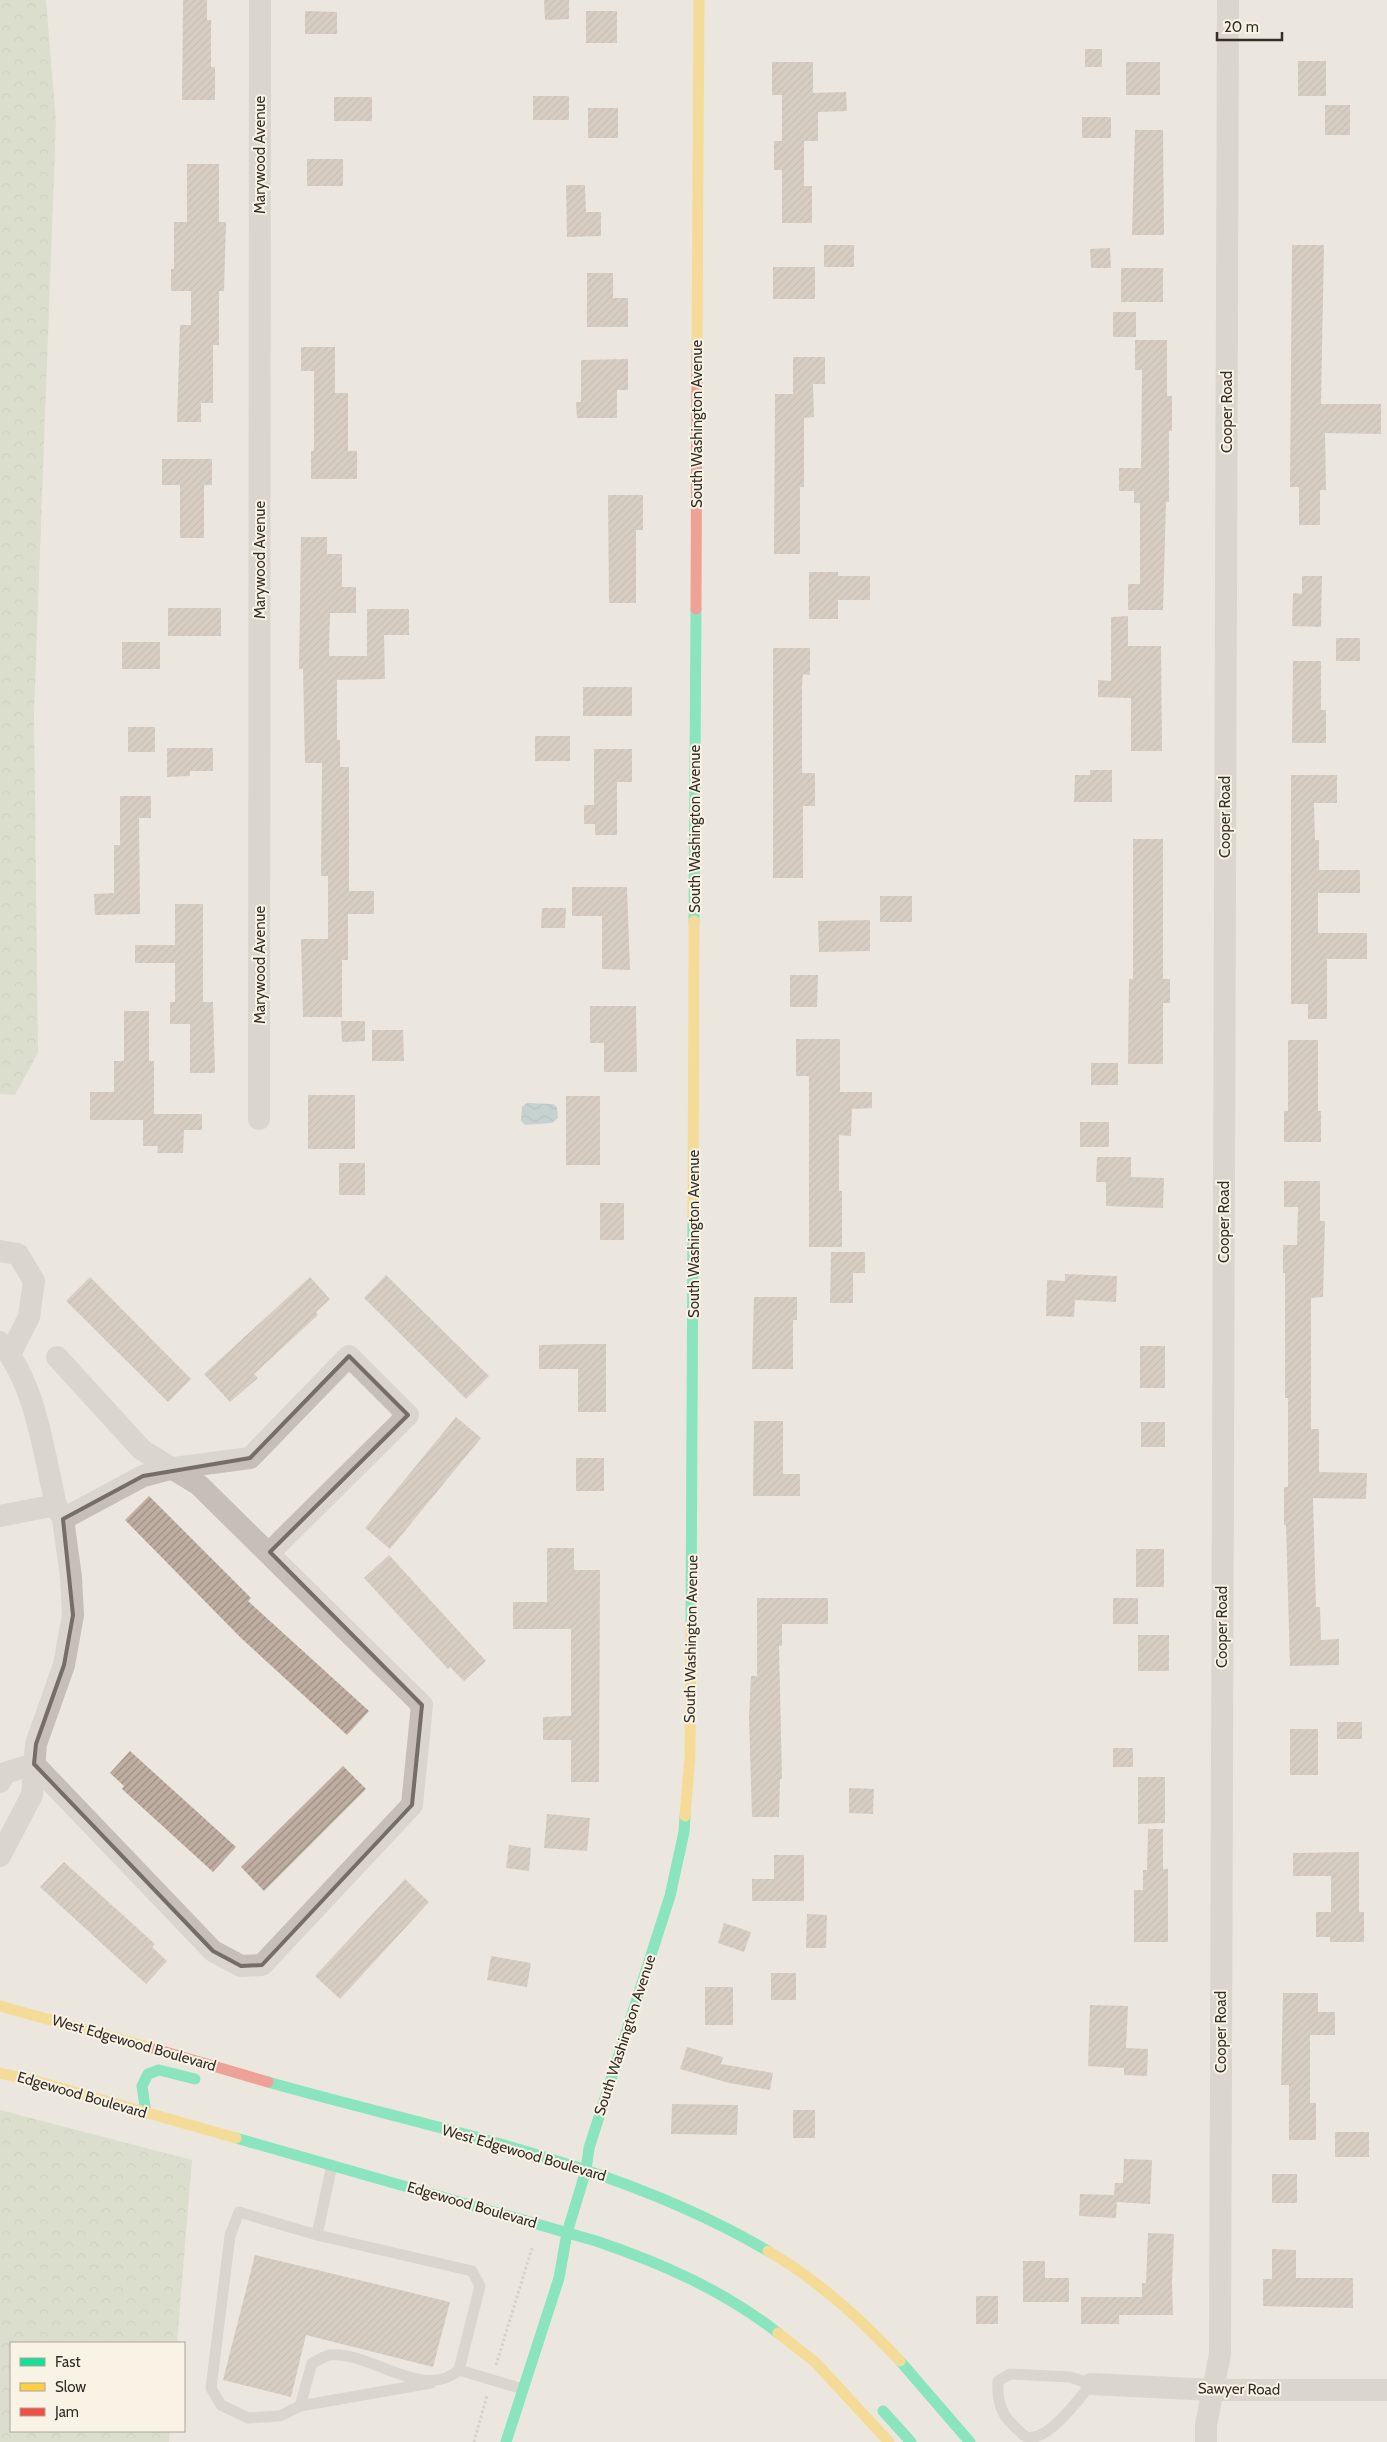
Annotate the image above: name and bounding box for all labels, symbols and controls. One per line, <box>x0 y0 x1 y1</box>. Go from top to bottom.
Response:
scale bar <box>1217 10 1282 42</box>
text: 20 m <box>1224 18 1259 36</box>
street label: Marywood Avenue <box>251 96 269 214</box>
street label: South Washington Avenue <box>688 340 706 508</box>
street label: Cooper Road <box>1218 371 1236 453</box>
street label: Marywood Avenue <box>251 501 269 619</box>
street label: South Washington Avenue <box>686 745 704 913</box>
street label: Cooper Road <box>1216 776 1234 858</box>
street label: Marywood Avenue <box>251 906 269 1024</box>
street label: South Washington Avenue <box>685 1150 703 1318</box>
street label: Cooper Road <box>1215 1181 1233 1263</box>
street label: South Washington Avenue <box>681 1554 701 1723</box>
street label: Cooper Road <box>1213 1586 1231 1668</box>
street label: South Washington Avenue <box>590 1952 660 2118</box>
street label: Cooper Road <box>1212 1991 1230 2073</box>
street label: West Edgewood Boulevard <box>50 2011 218 2075</box>
street label: Edgewood Boulevard <box>15 2068 149 2122</box>
street label: West Edgewood Boulevard <box>440 2121 608 2185</box>
street label: Edgewood Boulevard <box>405 2178 539 2232</box>
legend <box>10 2342 185 2432</box>
text: Fast <box>55 2353 80 2371</box>
text: Slow <box>55 2378 86 2396</box>
street label: Sawyer Road <box>1198 2379 1280 2399</box>
text: Jam <box>54 2403 79 2421</box>

